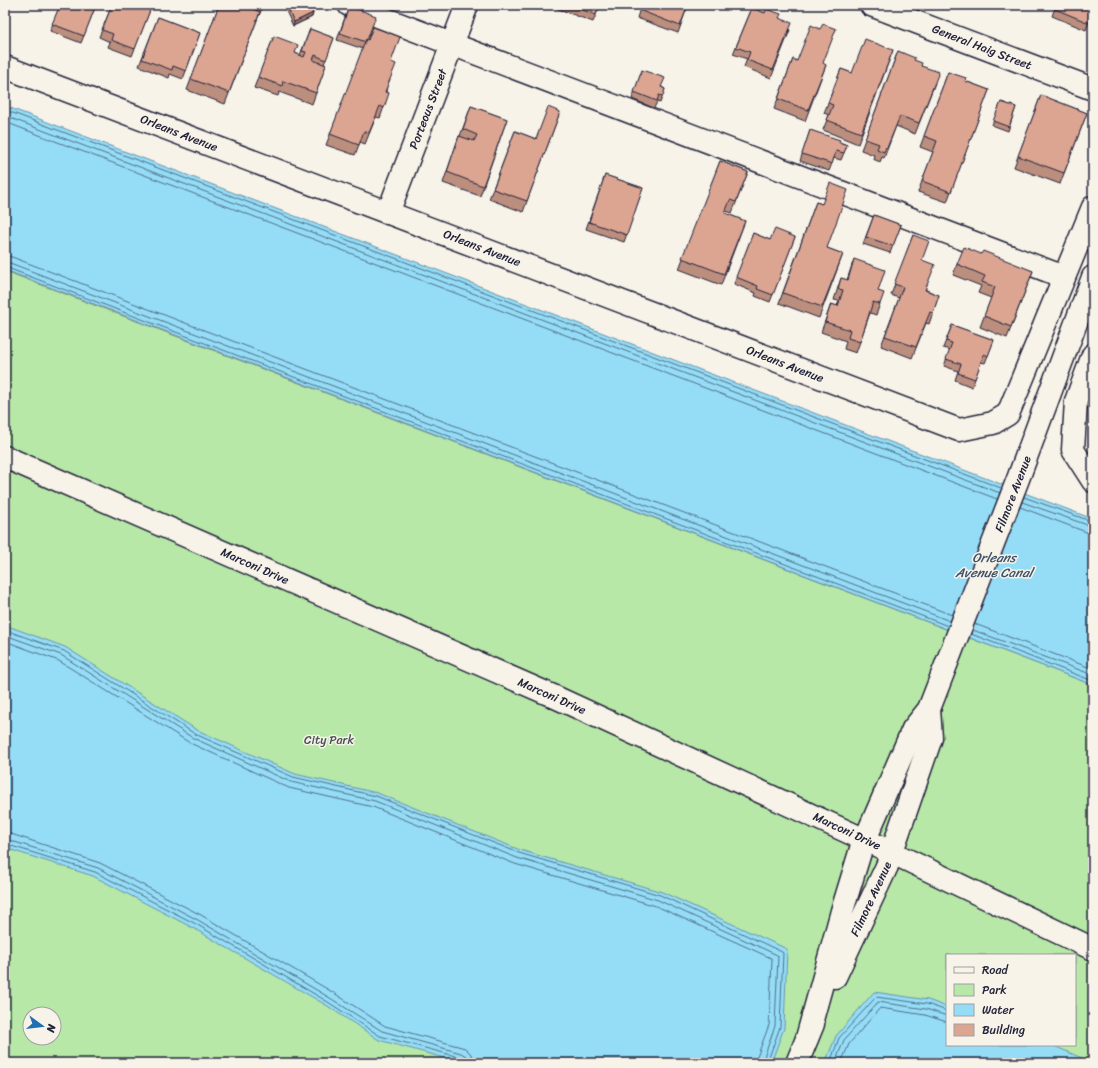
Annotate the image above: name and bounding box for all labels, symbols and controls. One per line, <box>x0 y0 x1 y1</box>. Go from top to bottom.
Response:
street label: General Haig Street <box>929 18 1035 76</box>
street label: Porteous Street <box>403 64 454 152</box>
street label: Orleans Avenue <box>137 108 221 158</box>
street label: Orleans Avenue <box>440 223 524 273</box>
street label: Orleans Avenue <box>743 339 827 389</box>
street label: Filmore Avenue <box>988 452 1038 536</box>
street label: Marconi Drive <box>217 541 293 591</box>
water label: Orleans Avenue Canal <box>955 546 1036 584</box>
street label: Marconi Drive <box>514 671 590 721</box>
park label: City Park <box>304 729 354 751</box>
street label: Marconi Drive <box>809 806 885 856</box>
street label: Filmore Avenue <box>844 858 898 940</box>
legend <box>946 954 1076 1046</box>
text: Road <box>982 959 1009 981</box>
text: Park <box>982 979 1007 1001</box>
text: Water <box>982 999 1015 1021</box>
north arrow <box>22 1006 62 1046</box>
text: Building <box>982 1019 1025 1041</box>
text: N <box>41 1021 62 1035</box>

